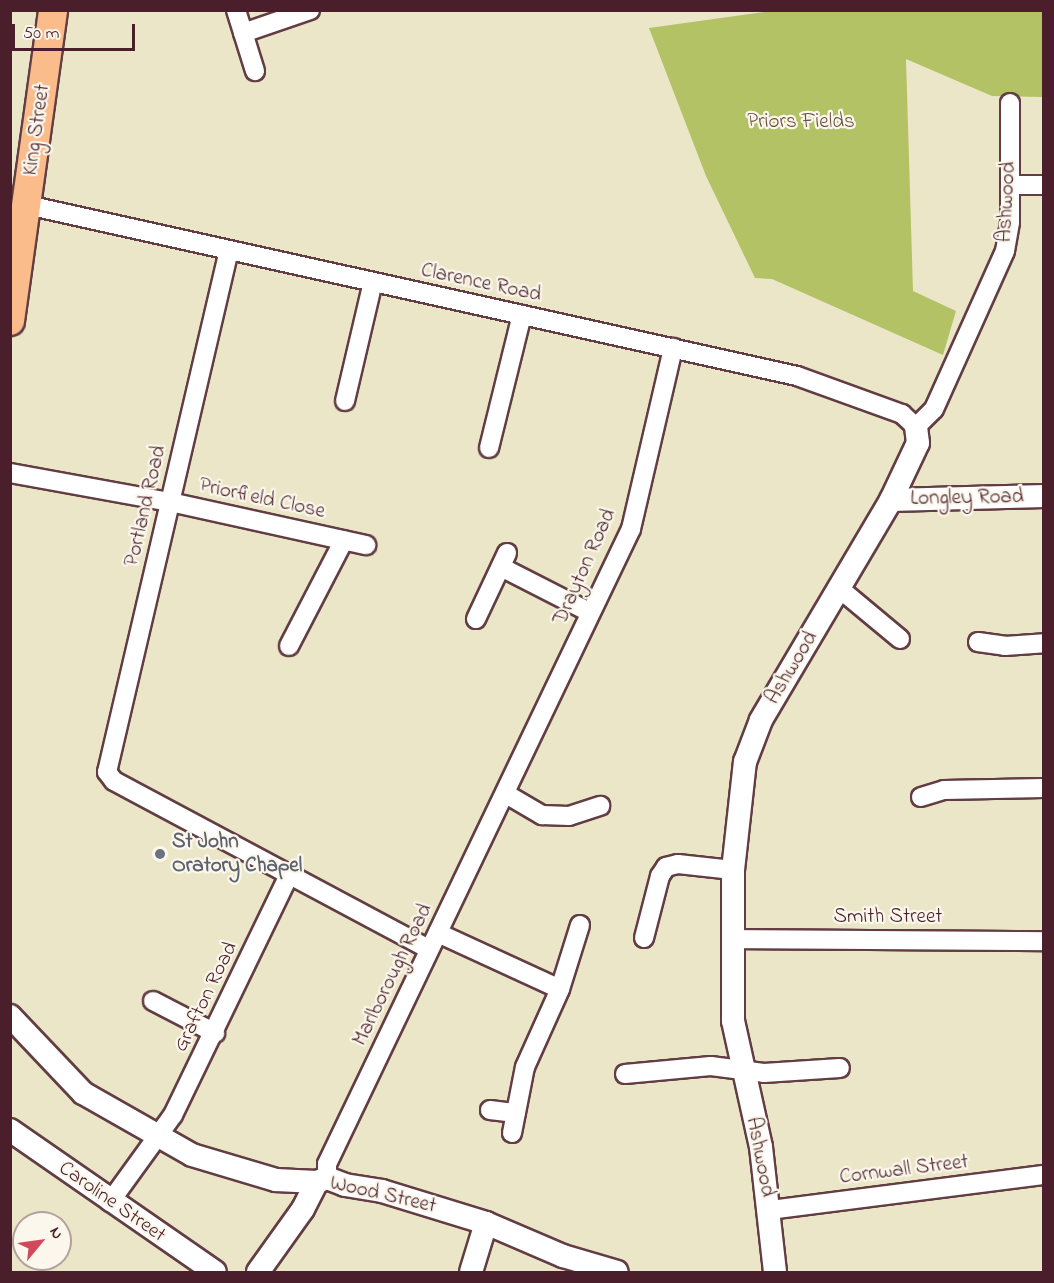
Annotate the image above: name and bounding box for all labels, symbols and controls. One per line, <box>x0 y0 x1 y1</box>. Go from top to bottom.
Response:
scale bar <box>15 12 138 50</box>
text: 50 m <box>23 21 60 47</box>
street label: King Street <box>18 83 56 177</box>
park label: Priors Fields <box>747 109 855 135</box>
street label: Ashwood <box>992 161 1022 243</box>
street label: Clarence Road <box>419 258 543 308</box>
street label: Portland Road <box>120 443 172 569</box>
street label: Priorfield Close <box>197 473 327 525</box>
street label: Longley Road <box>910 484 1024 512</box>
street label: Drayton Road <box>548 505 622 629</box>
street label: Ashwood <box>760 627 824 709</box>
place label: St John Oratory Chapel <box>172 829 302 879</box>
marker: St John Oratory Chapel <box>153 847 167 861</box>
street label: Marlborough Road <box>348 900 438 1050</box>
street label: Smith Street <box>834 904 942 930</box>
street label: Grafton Road <box>169 938 243 1056</box>
street label: Ashwood <box>740 1115 780 1199</box>
street label: Cornwall Street <box>838 1150 970 1190</box>
street label: Caroline Street <box>54 1156 170 1248</box>
street label: Wood Street <box>328 1171 438 1219</box>
north arrow <box>12 1211 72 1271</box>
text: N <box>43 1223 69 1244</box>

